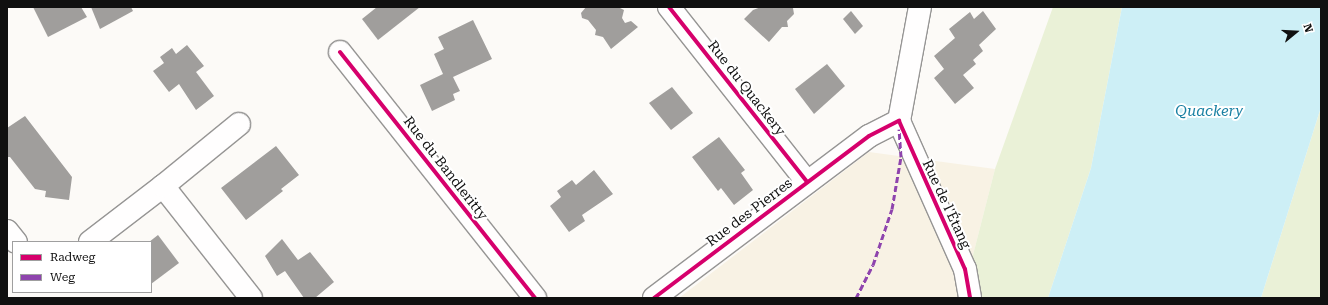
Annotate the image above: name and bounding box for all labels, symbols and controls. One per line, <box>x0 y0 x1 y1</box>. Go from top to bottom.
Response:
north arrow <box>1276 12 1316 52</box>
text: N <box>1300 22 1315 34</box>
street label: Rue du Quackery <box>705 37 789 139</box>
water label: Quackery <box>1175 103 1243 121</box>
street label: Rue du Bandleritty <box>400 113 492 223</box>
street label: Rue de l'Étang <box>919 157 975 251</box>
street label: Rue des Pierres <box>703 174 795 250</box>
legend <box>12 241 152 293</box>
text: Radweg <box>50 250 95 264</box>
text: Weg <box>50 270 75 284</box>

